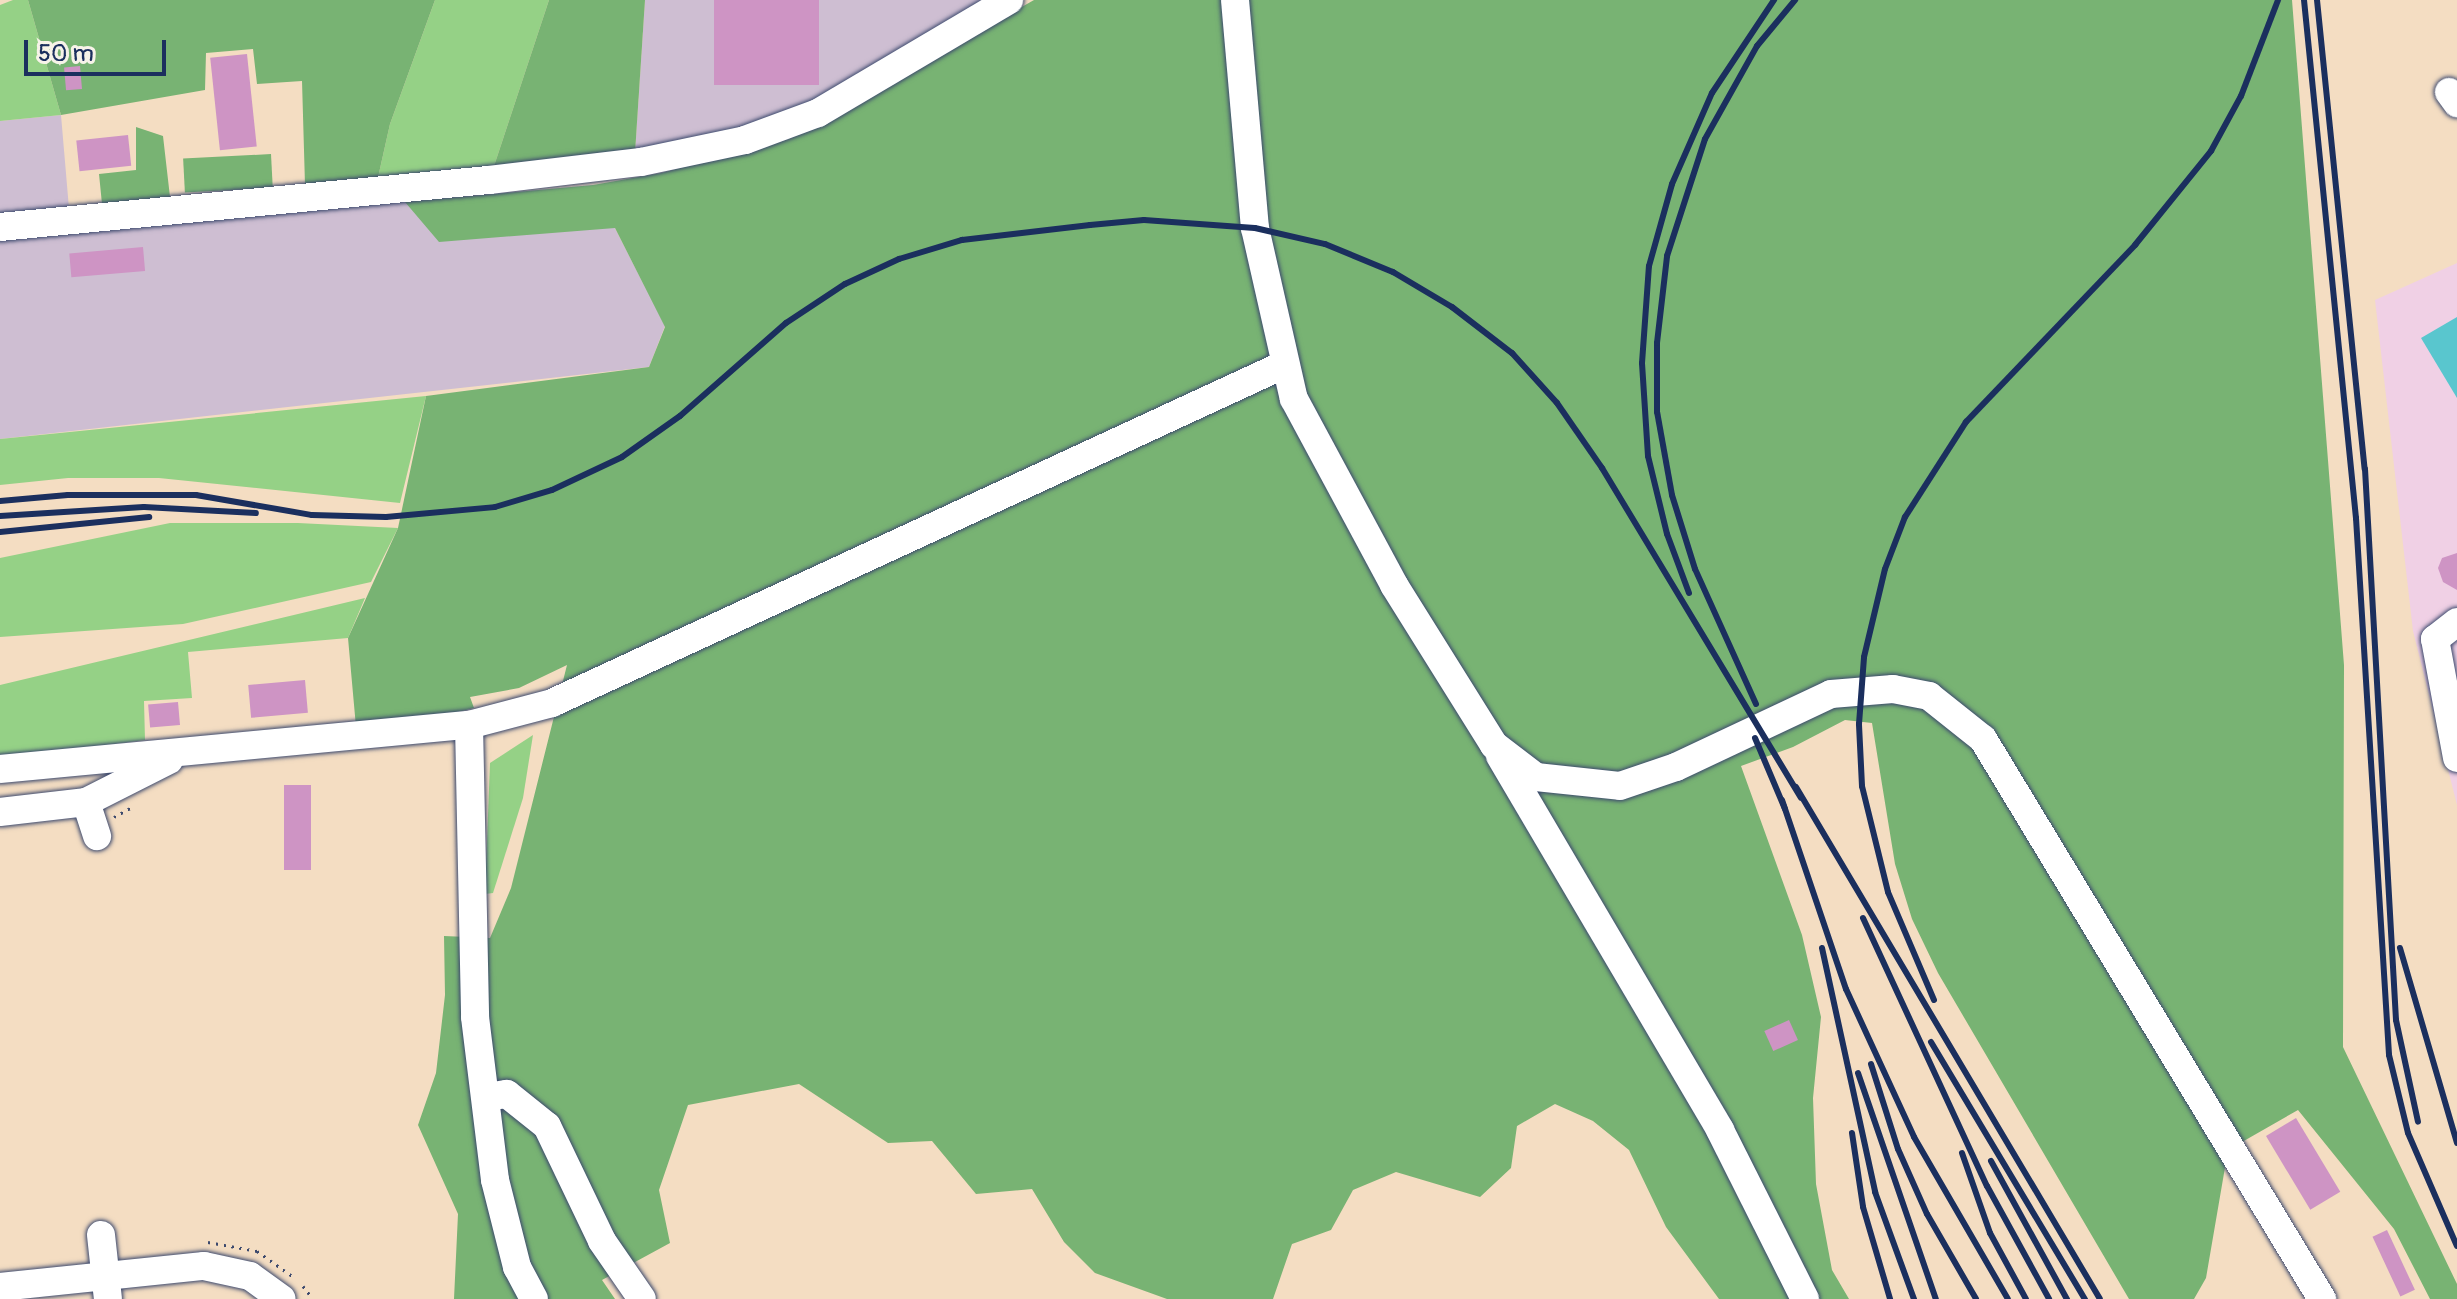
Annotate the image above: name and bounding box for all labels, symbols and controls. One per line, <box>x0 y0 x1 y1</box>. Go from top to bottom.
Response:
scale bar <box>28 24 170 74</box>
text: 50 m <box>38 39 94 68</box>

